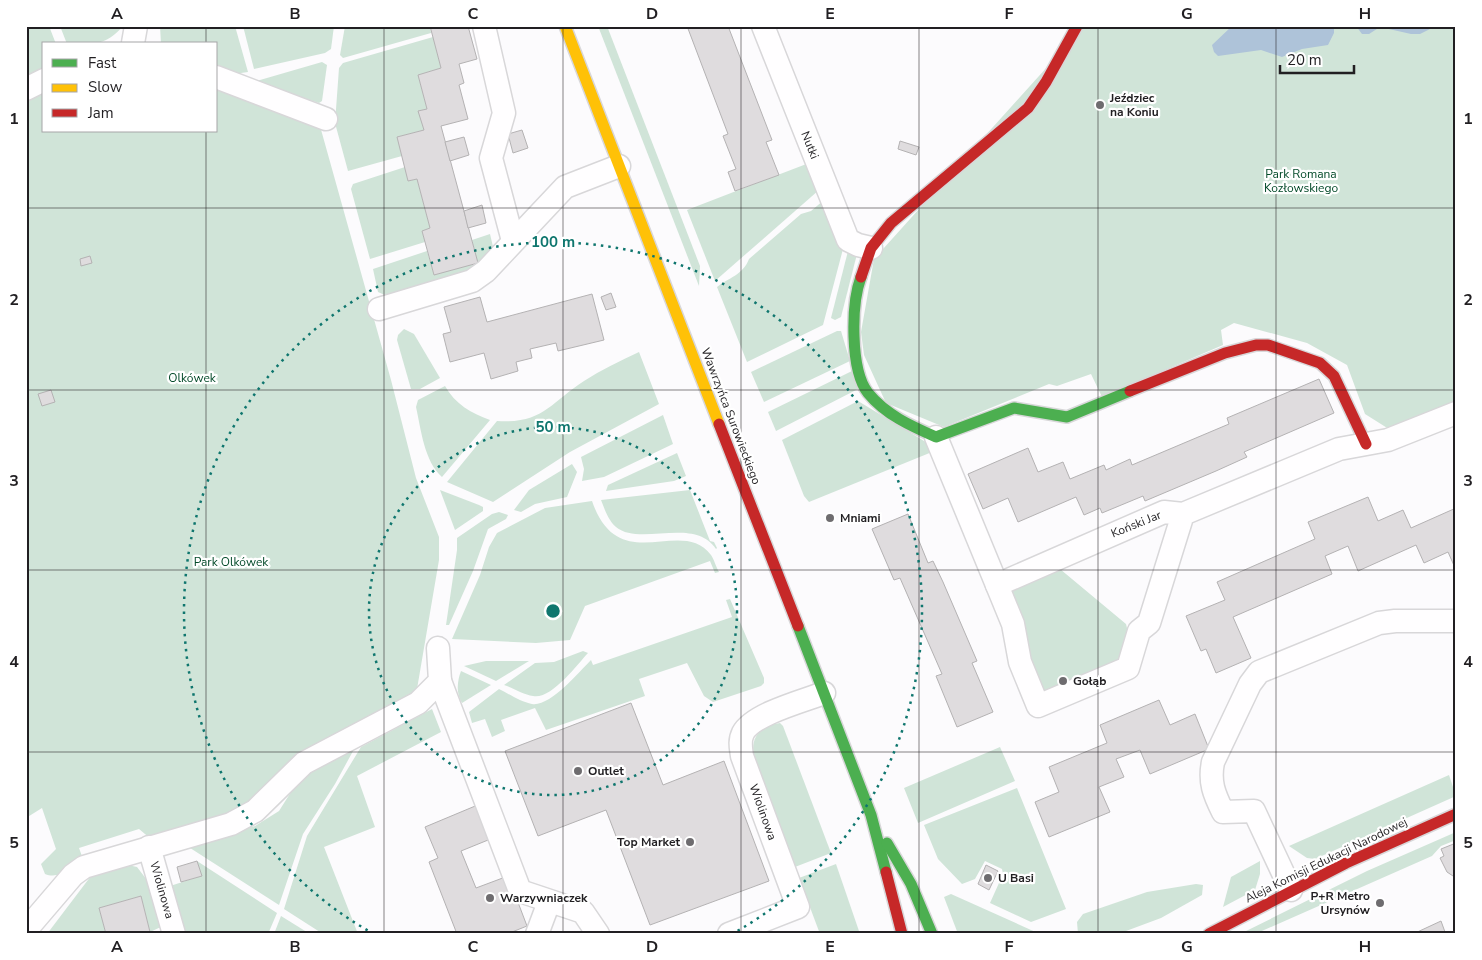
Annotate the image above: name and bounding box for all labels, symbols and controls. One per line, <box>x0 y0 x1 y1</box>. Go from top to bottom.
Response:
text: A <box>111 3 123 25</box>
text: B <box>289 3 301 25</box>
text: C <box>468 3 479 25</box>
text: D <box>646 3 658 25</box>
text: E <box>825 3 835 25</box>
text: F <box>1005 3 1014 25</box>
text: G <box>1181 3 1193 25</box>
text: H <box>1359 3 1371 25</box>
legend <box>42 42 218 132</box>
scale bar <box>1280 42 1353 74</box>
text: 20 m <box>1287 50 1322 70</box>
text: Fast <box>88 53 117 73</box>
text: Slow <box>88 77 123 97</box>
place label: Jeździec na Koniu <box>1109 90 1159 120</box>
marker: Jeździec na Koniu <box>1094 99 1106 111</box>
text: Jam <box>87 103 114 123</box>
text: 1 <box>9 108 19 130</box>
text: 1 <box>1463 108 1473 130</box>
street label: Nutki <box>797 129 823 161</box>
park label: Park Romana Kozłowskiego <box>1264 166 1338 196</box>
text: 100 m <box>531 232 575 252</box>
text: 2 <box>9 289 19 311</box>
text: 2 <box>1463 289 1473 311</box>
street label: Wawrzyńca Surowieckiego <box>698 345 765 487</box>
park label: Olkówek <box>168 370 217 386</box>
text: 50 m <box>535 417 571 437</box>
text: 3 <box>9 470 19 492</box>
text: 3 <box>1463 470 1473 492</box>
street label: Koński Jar <box>1108 506 1164 541</box>
place label: Mniami <box>840 510 881 526</box>
marker: Mniami <box>824 512 836 524</box>
park label: Park Olkówek <box>194 554 269 570</box>
centre of rings <box>544 602 562 620</box>
text: 4 <box>9 651 19 673</box>
text: 4 <box>1463 651 1473 673</box>
place label: Gołąb <box>1073 673 1106 689</box>
marker: Gołąb <box>1057 675 1069 687</box>
place label: Outlet <box>588 763 624 779</box>
marker: Outlet <box>572 765 584 777</box>
street label: Wiolinowa <box>745 782 781 842</box>
street label: Aleja Komisji Edukacji Narodowej <box>1242 814 1410 906</box>
text: 5 <box>9 832 19 854</box>
text: 5 <box>1463 832 1473 854</box>
place label: Top Market <box>617 834 680 850</box>
marker: Top Market <box>684 836 696 848</box>
street label: Wiolinowa <box>146 860 178 920</box>
place label: U Basi <box>998 870 1034 886</box>
marker: U Basi <box>982 872 994 884</box>
place label: P+R Metro Ursynów <box>1310 888 1371 918</box>
place label: Warzywniaczek <box>500 890 588 906</box>
marker: Warzywniaczek <box>484 892 496 904</box>
marker: P+R Metro Ursynów <box>1374 897 1386 909</box>
text: A <box>111 936 123 958</box>
text: B <box>289 936 301 958</box>
text: C <box>468 936 479 958</box>
text: D <box>646 936 658 958</box>
text: E <box>825 936 835 958</box>
text: F <box>1005 936 1014 958</box>
text: G <box>1181 936 1193 958</box>
text: H <box>1359 936 1371 958</box>

